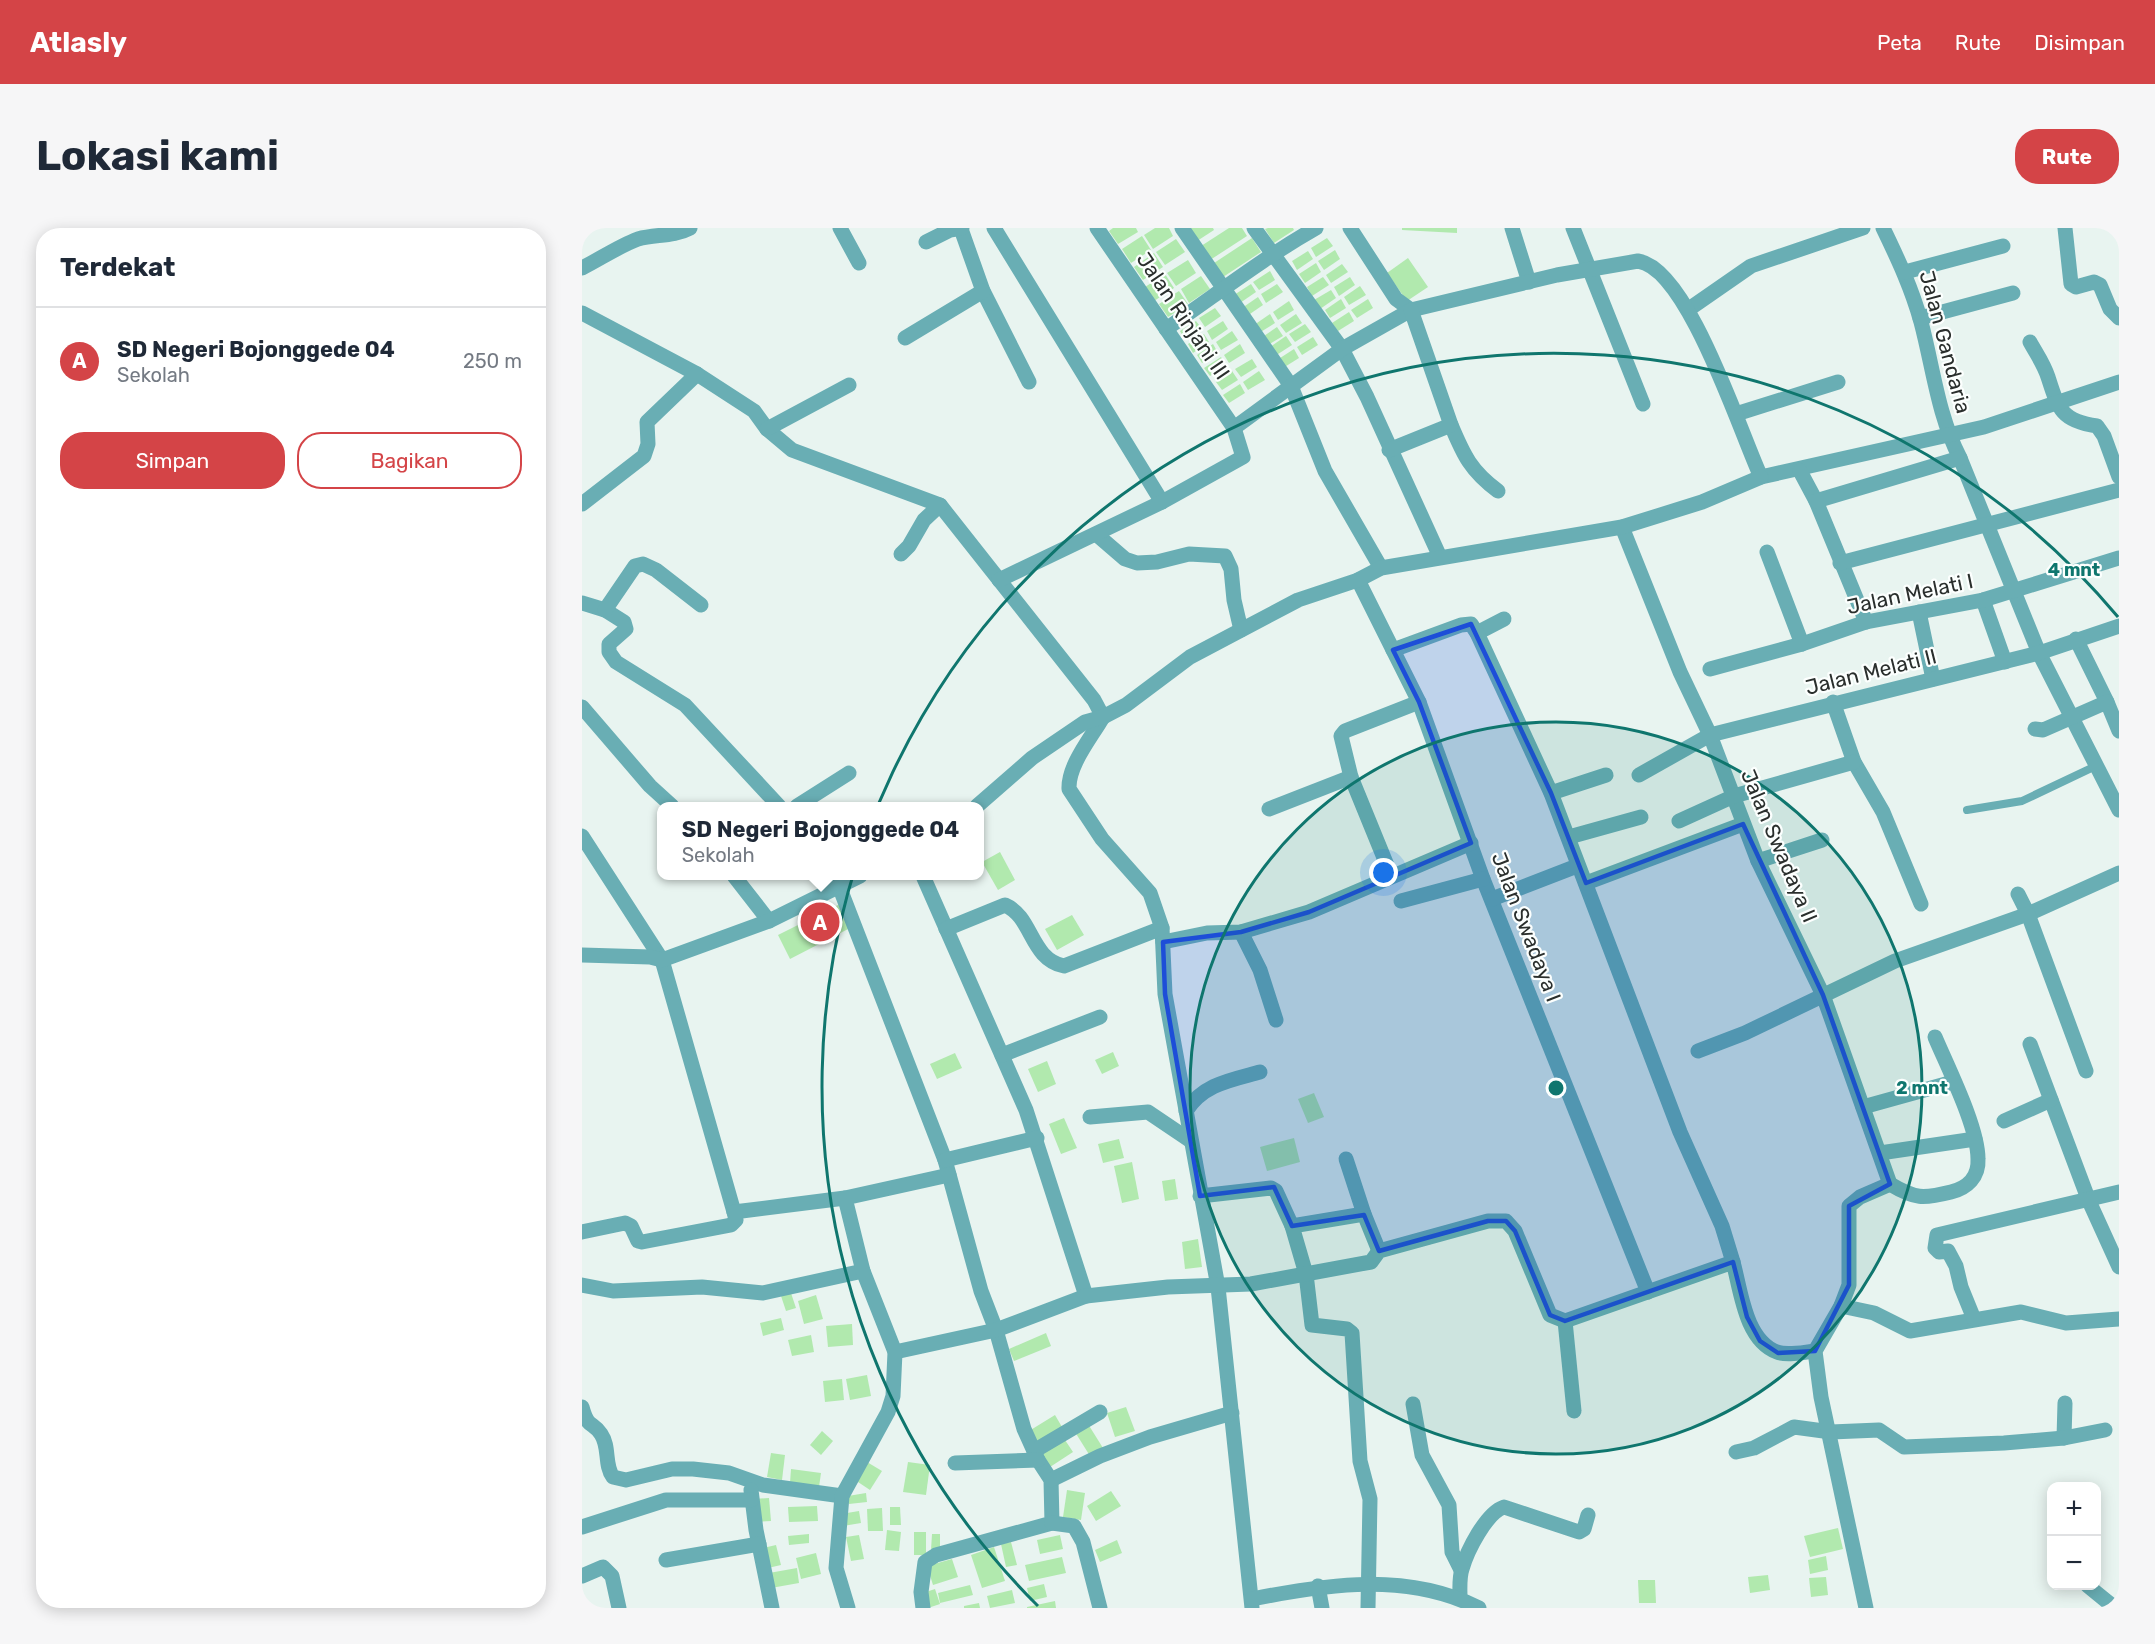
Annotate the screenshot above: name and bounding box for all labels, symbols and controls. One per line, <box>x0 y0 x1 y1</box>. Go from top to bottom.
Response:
text: Atlasly <box>30 26 127 59</box>
text: Peta <box>1877 30 1922 55</box>
text: Rute <box>1955 30 2001 55</box>
text: Disimpan <box>2034 30 2125 55</box>
button: Rute <box>2015 129 2119 184</box>
text: Lokasi kami <box>36 131 279 181</box>
street label: Jalan Rinjani III <box>1132 247 1235 384</box>
text: Terdekat <box>60 252 175 283</box>
street label: Jalan Gandaria <box>1914 268 1977 416</box>
text: SD Negeri Bojonggede 04 <box>117 336 395 363</box>
text: A <box>72 349 87 373</box>
text: 250 m <box>463 349 522 373</box>
text: Sekolah <box>117 363 190 387</box>
button: Simpan <box>60 432 285 489</box>
button: Bagikan <box>297 432 522 489</box>
text: 4 mnt <box>2048 559 2100 581</box>
street label: Jalan Melati I <box>1844 568 1975 619</box>
street label: Jalan Melati II <box>1803 643 1939 700</box>
street label: Jalan Swadaya II <box>1736 766 1823 926</box>
popup <box>657 802 984 880</box>
text: SD Negeri Bojonggede 04 <box>682 816 959 843</box>
text: Sekolah <box>682 843 755 867</box>
street label: Jalan Swadaya I <box>1486 849 1566 1005</box>
your location <box>1369 858 1398 887</box>
pin: A <box>800 900 840 944</box>
text: 2 mnt <box>1896 1077 1948 1099</box>
centre of rings <box>1546 1078 1566 1098</box>
map controls <box>2047 1482 2101 1590</box>
button: + <box>2047 1482 2101 1536</box>
button: − <box>2047 1536 2101 1590</box>

